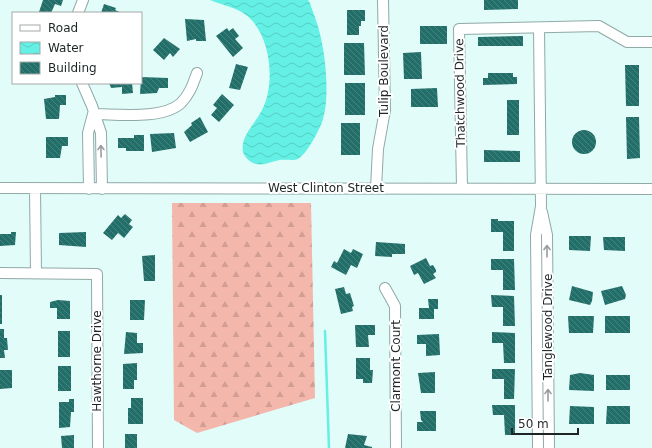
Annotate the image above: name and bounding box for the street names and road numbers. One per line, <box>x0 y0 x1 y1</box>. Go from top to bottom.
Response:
street label: Tulip Boulevard <box>377 25 391 118</box>
street label: Thatchwood Drive <box>452 38 468 149</box>
street label: West Clinton Street <box>268 181 384 195</box>
street label: Tanglewood Drive <box>541 274 555 381</box>
street label: Hawthorne Drive <box>90 310 104 412</box>
street label: Clarmont Court <box>389 320 403 412</box>

